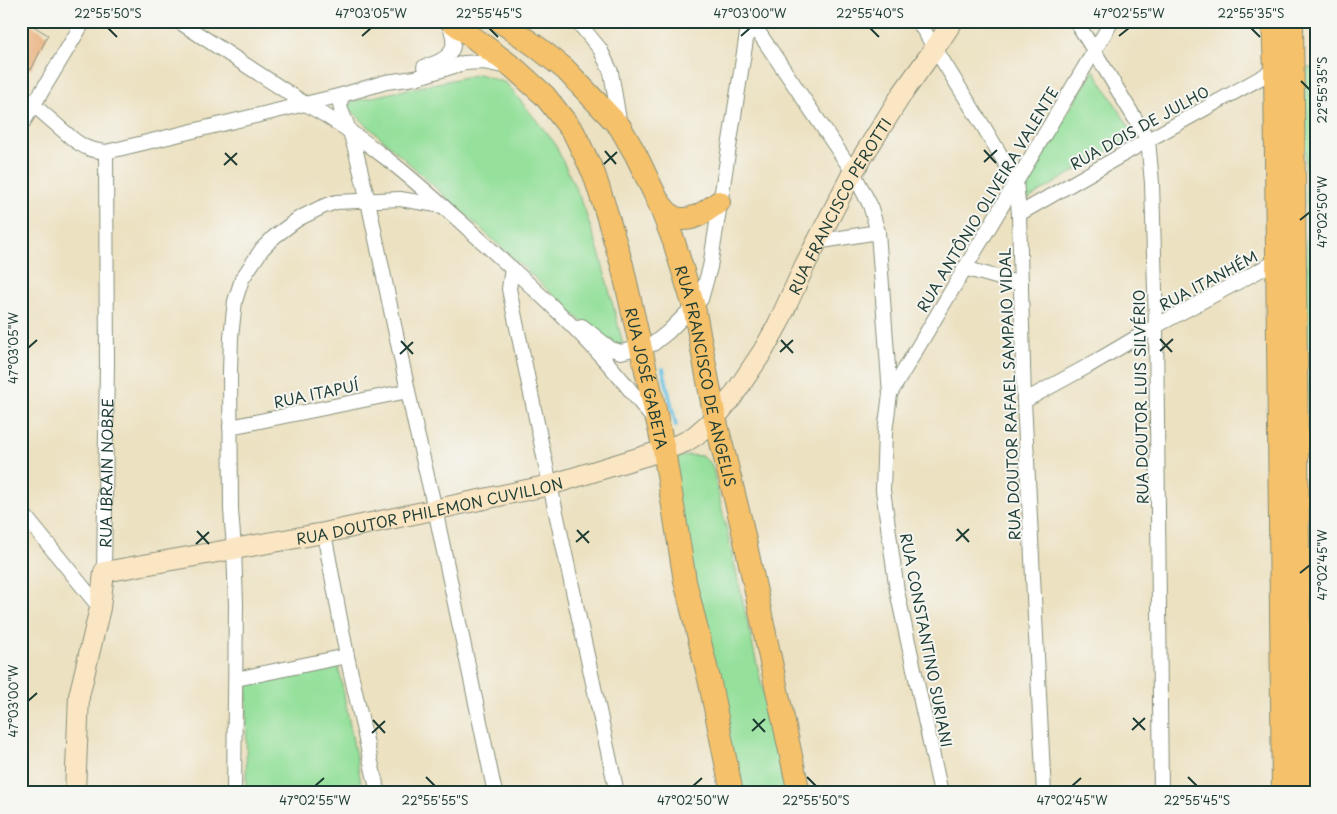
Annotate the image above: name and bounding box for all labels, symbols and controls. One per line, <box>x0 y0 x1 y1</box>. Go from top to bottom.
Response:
text: 22°55'50"S <box>74 4 142 22</box>
text: 47°03'05"W <box>335 4 408 22</box>
text: 22°55'45"S <box>456 4 522 22</box>
text: 47°03'00"W <box>714 4 787 22</box>
text: 22°55'40"S <box>836 4 904 22</box>
text: 47°02'55"W <box>1093 4 1165 22</box>
text: 22°55'35"S <box>1218 4 1284 22</box>
text: 22°55'35"S <box>1313 57 1331 123</box>
street label: RUA DOIS DE JULHO <box>1065 79 1213 175</box>
street label: RUA ANTÔNIO OLIVEIRA VALENTE <box>910 82 1064 316</box>
street label: RUA FRANCISCO PEROTTI <box>782 113 896 298</box>
text: 47°02'50"W <box>1313 175 1331 248</box>
street label: RUA ITANHÉM <box>1155 244 1261 316</box>
street label: RUA DOUTOR RAFAEL SAMPAIO VIDAL <box>992 247 1026 541</box>
street label: RUA FRANCISCO DE ANGELIS <box>670 262 743 489</box>
street label: RUA DOUTOR LUIS SILVÉRIO <box>1127 289 1153 505</box>
street label: RUA JOSÉ GABETA <box>620 305 675 451</box>
text: 47°03'05"W <box>4 311 22 384</box>
street label: RUA ITAPUÍ <box>271 373 361 413</box>
street label: RUA IBRAIN NOBRE <box>93 398 118 548</box>
street label: RUA DOUTOR PHILEMON CUVILLON <box>294 470 566 549</box>
text: 47°02'45"W <box>1313 529 1331 601</box>
street label: RUA CONSTANTINO SURIANI <box>895 531 959 749</box>
text: 47°03'00"W <box>4 664 22 737</box>
text: 47°02'55"W <box>279 791 351 809</box>
text: 22°55'55"S <box>402 791 468 809</box>
text: 47°02'50"W <box>657 791 730 809</box>
text: 22°55'50"S <box>782 791 850 809</box>
text: 47°02'45"W <box>1036 791 1108 809</box>
text: 22°55'45"S <box>1164 791 1230 809</box>

